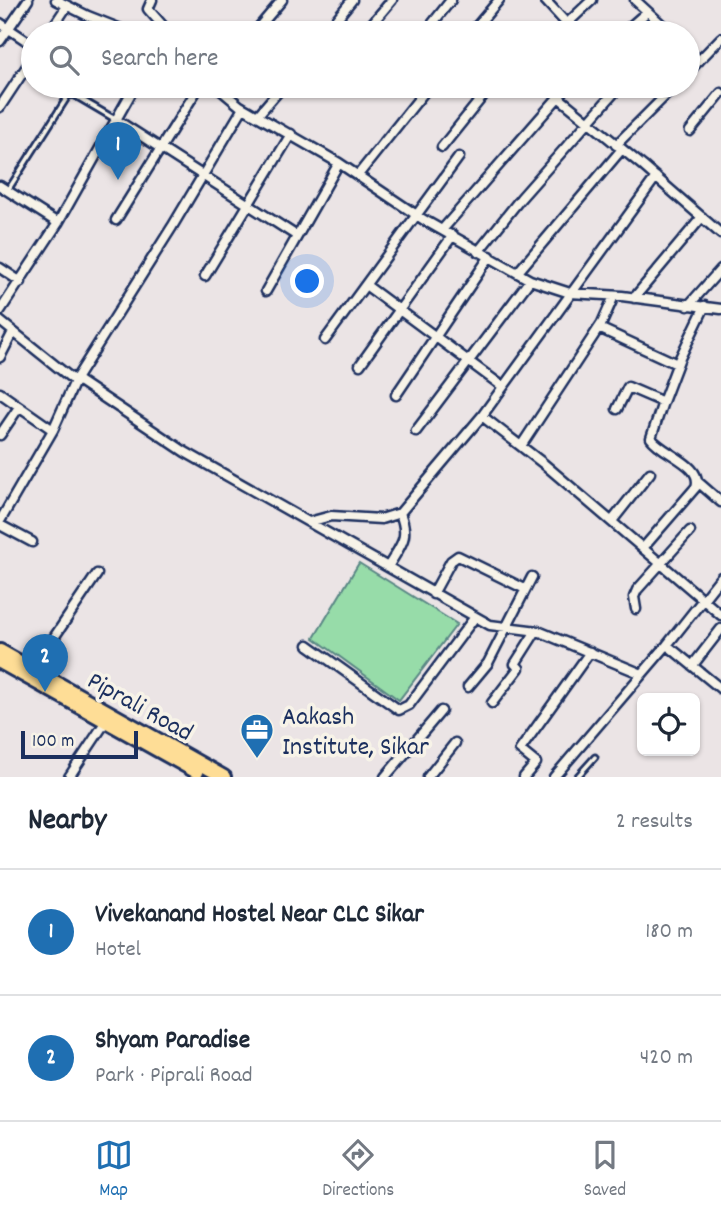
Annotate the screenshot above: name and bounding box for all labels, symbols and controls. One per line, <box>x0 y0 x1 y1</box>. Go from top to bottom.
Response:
search box <box>21 21 700 98</box>
icon: search <box>45 41 83 79</box>
text: Search here <box>101 41 219 78</box>
pin: 1 <box>95 122 141 180</box>
your location <box>290 264 324 298</box>
pin: 2 <box>22 634 68 692</box>
street label: Piprali Road <box>80 664 199 752</box>
map controls <box>637 693 700 756</box>
button: locate <box>637 693 700 756</box>
place label: Aakash Institute, Sikar <box>282 700 429 767</box>
office icon: Aakash Institute, Sikar <box>238 711 276 760</box>
scale bar <box>21 728 138 760</box>
text: 100 m <box>32 729 74 756</box>
text: Nearby <box>28 801 106 844</box>
text: 2 results <box>616 806 693 839</box>
text: Vivekanand Hostel Near CLC Sikar <box>95 897 424 934</box>
text: 1 <box>48 916 54 949</box>
text: 180 m <box>645 916 693 949</box>
text: Hotel <box>95 934 141 967</box>
text: Shyam Paradise <box>95 1023 250 1060</box>
text: 2 <box>46 1042 56 1075</box>
text: 420 m <box>640 1042 693 1075</box>
text: Park · Piprali Road <box>95 1060 253 1093</box>
tab: Map <box>95 1136 133 1205</box>
tab: Directions <box>322 1136 394 1205</box>
tab: Saved <box>584 1136 626 1205</box>

